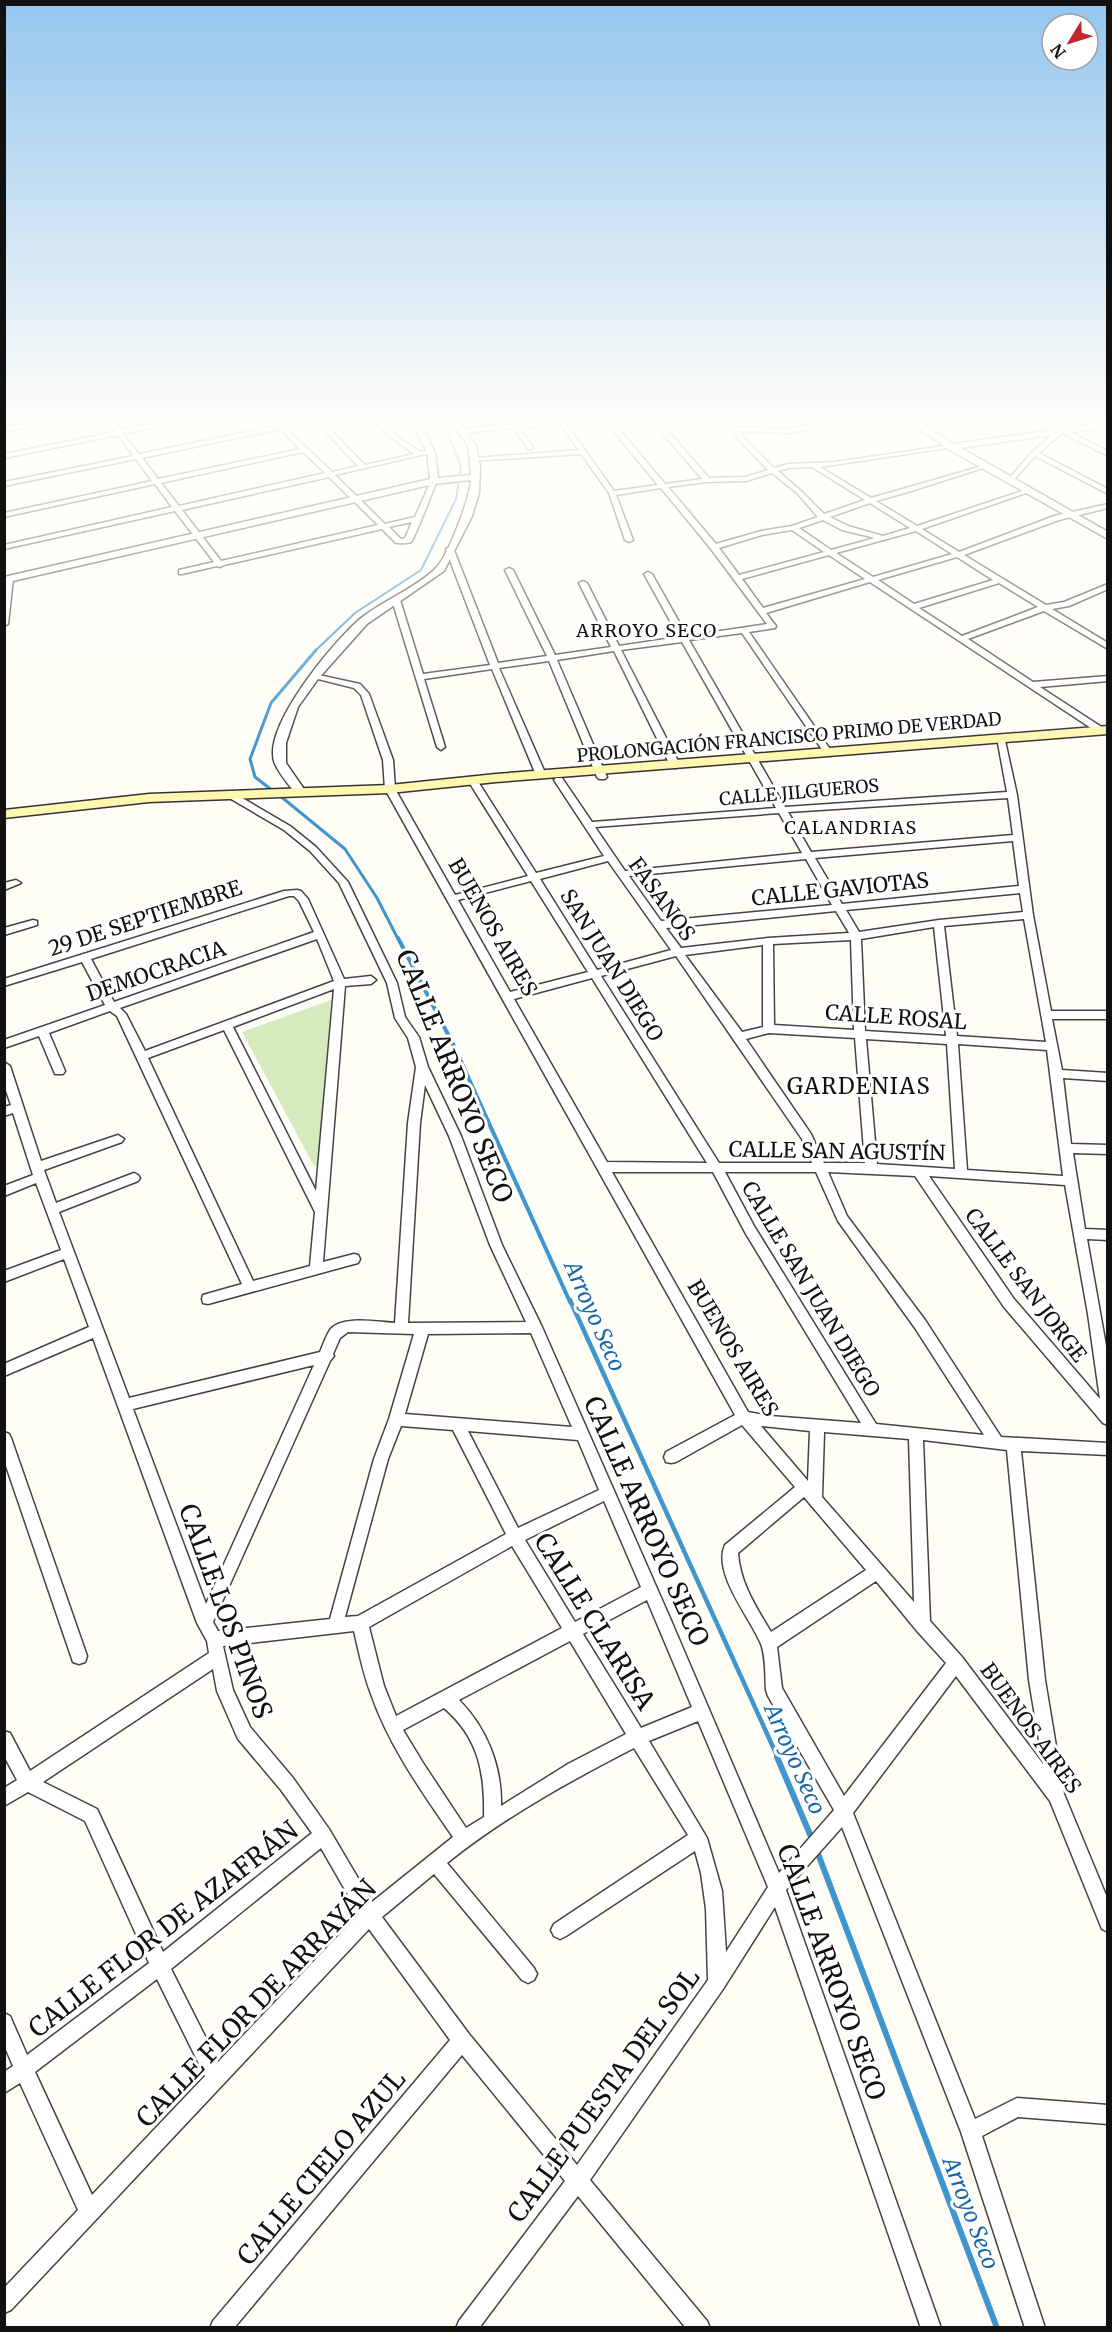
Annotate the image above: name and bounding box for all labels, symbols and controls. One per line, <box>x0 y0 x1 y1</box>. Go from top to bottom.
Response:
north arrow <box>1040 12 1100 72</box>
text: N <box>1046 40 1070 62</box>
district label: ARROYO SECO <box>575 619 718 642</box>
street label: PROLONGACIÓN FRANCISCO PRIMO DE VERDAD <box>576 707 1002 767</box>
street label: CALLE JILGUEROS <box>718 774 880 810</box>
district label: CALANDRIAS <box>784 816 918 839</box>
street label: FASANOS <box>623 852 701 946</box>
street label: BUENOS AIRES <box>443 853 543 1001</box>
street label: CALLE GAVIOTAS <box>750 866 930 912</box>
street label: 29 DE SEPTIEMBRE <box>45 874 246 962</box>
street label: SAN JUAN DIEGO <box>554 884 670 1046</box>
street label: DEMOCRACIA <box>83 935 229 1007</box>
street label: CALLE ARROYO SECO <box>389 945 521 1207</box>
street label: CALLE ROSAL <box>824 999 968 1035</box>
district label: GARDENIAS <box>787 1072 931 1100</box>
street label: CALLE SAN AGUSTÍN <box>728 1135 946 1166</box>
street label: CALLE SAN JUAN DIEGO <box>736 1176 886 1402</box>
street label: CALLE SAN JORGE <box>959 1203 1093 1368</box>
water label: Arroyo Seco <box>557 1254 632 1376</box>
street label: BUENOS AIRES <box>682 1275 784 1421</box>
street label: CALLE ARROYO SECO <box>577 1391 717 1651</box>
street label: CALLE LOS PINOS <box>172 1499 280 1723</box>
street label: CALLE CLARISA <box>527 1526 663 1716</box>
street label: BUENOS AIRES <box>975 1657 1087 1799</box>
water label: Arroyo Seco <box>757 1697 832 1819</box>
street label: CALLE FLOR DE AZAFRÁN <box>21 1813 304 2045</box>
street label: CALLE ARROYO SECO <box>770 1839 894 2105</box>
street label: CALLE FLOR DE ARRAYÁN <box>128 1871 383 2134</box>
street label: CALLE PUESTA DEL SOL <box>500 1961 706 2229</box>
street label: CALLE CIELO AZUL <box>230 2063 412 2271</box>
water label: Arroyo Seco <box>936 2151 1005 2273</box>

